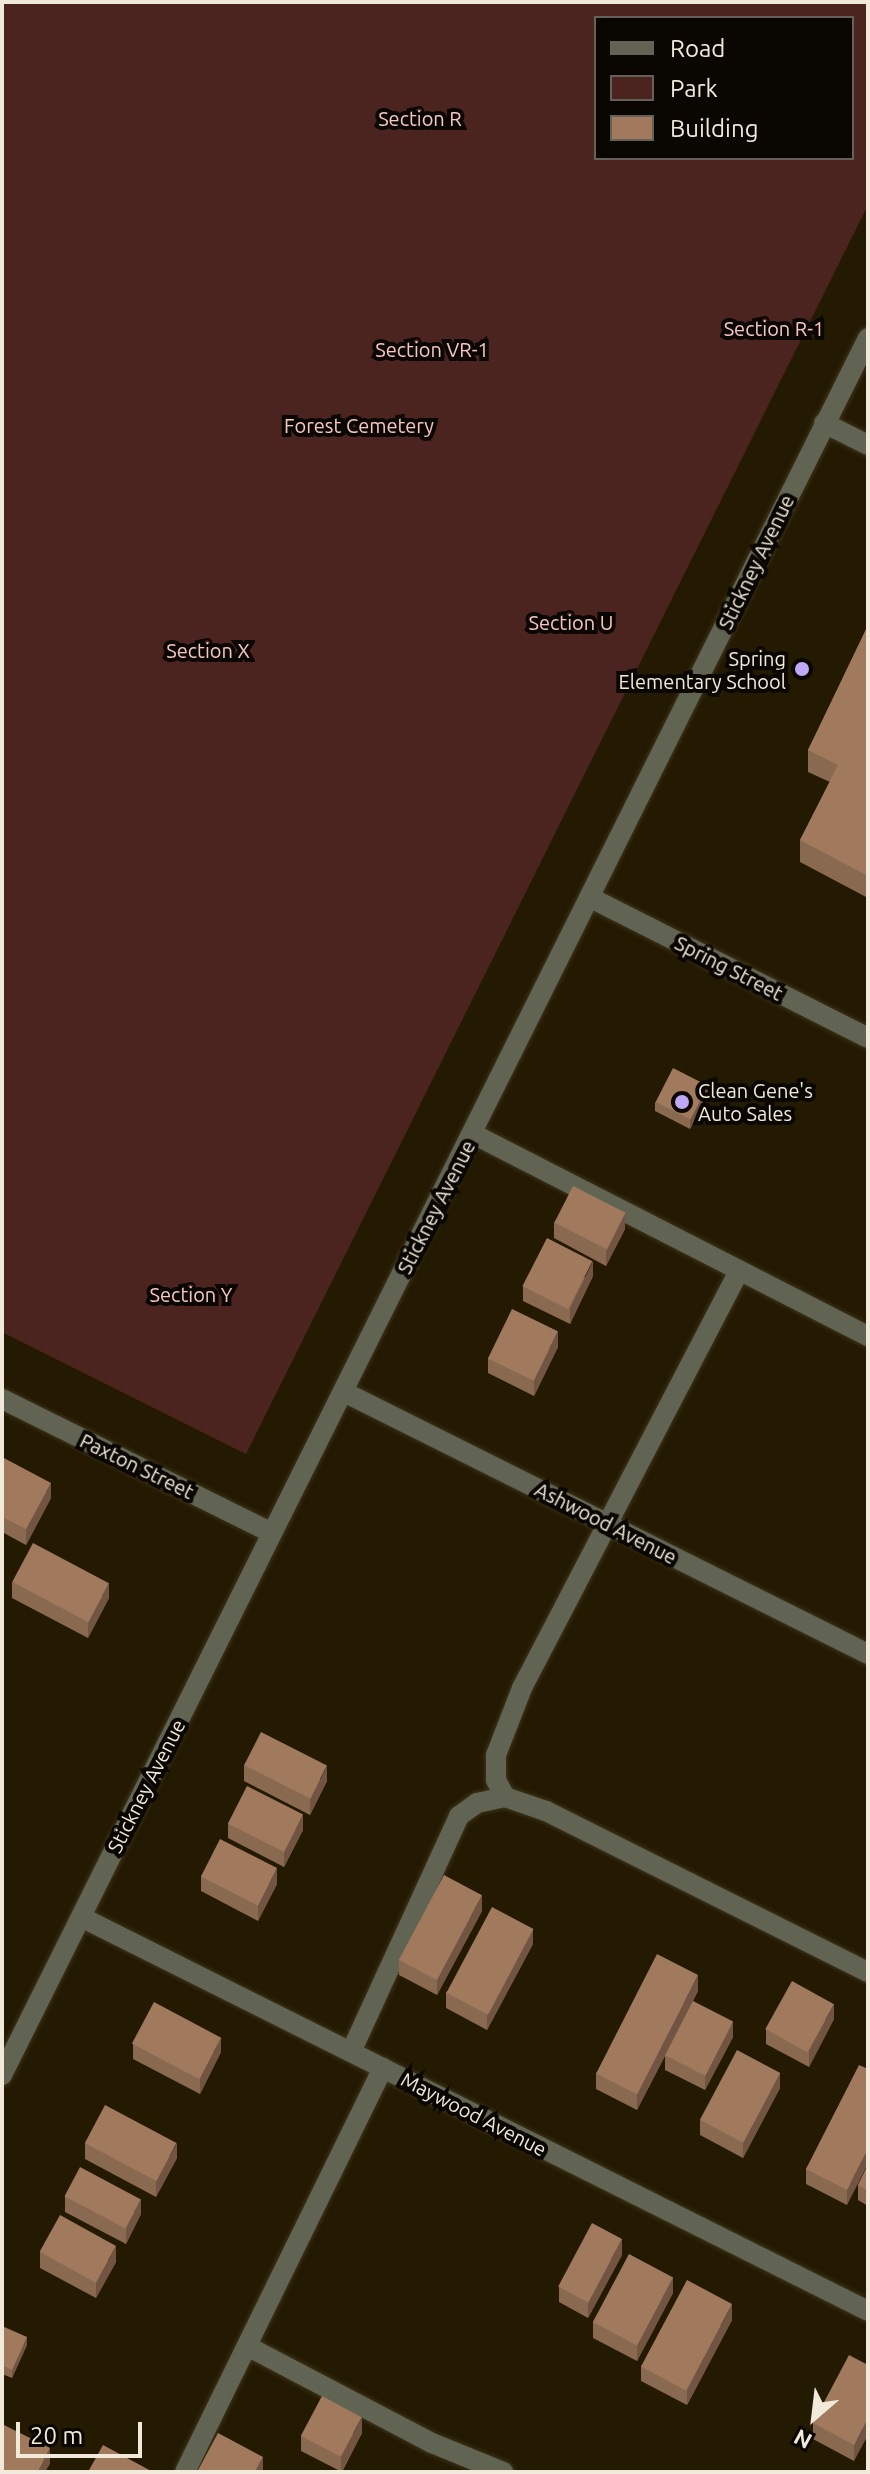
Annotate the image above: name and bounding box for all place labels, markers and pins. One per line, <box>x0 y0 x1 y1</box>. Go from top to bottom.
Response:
place label: Spring Elementary School <box>619 646 786 693</box>
marker: Spring Elementary School <box>793 660 811 678</box>
place label: Clean Gene's Auto Sales <box>698 1078 813 1125</box>
marker: Clean Gene's Auto Sales <box>673 1093 691 1111</box>

